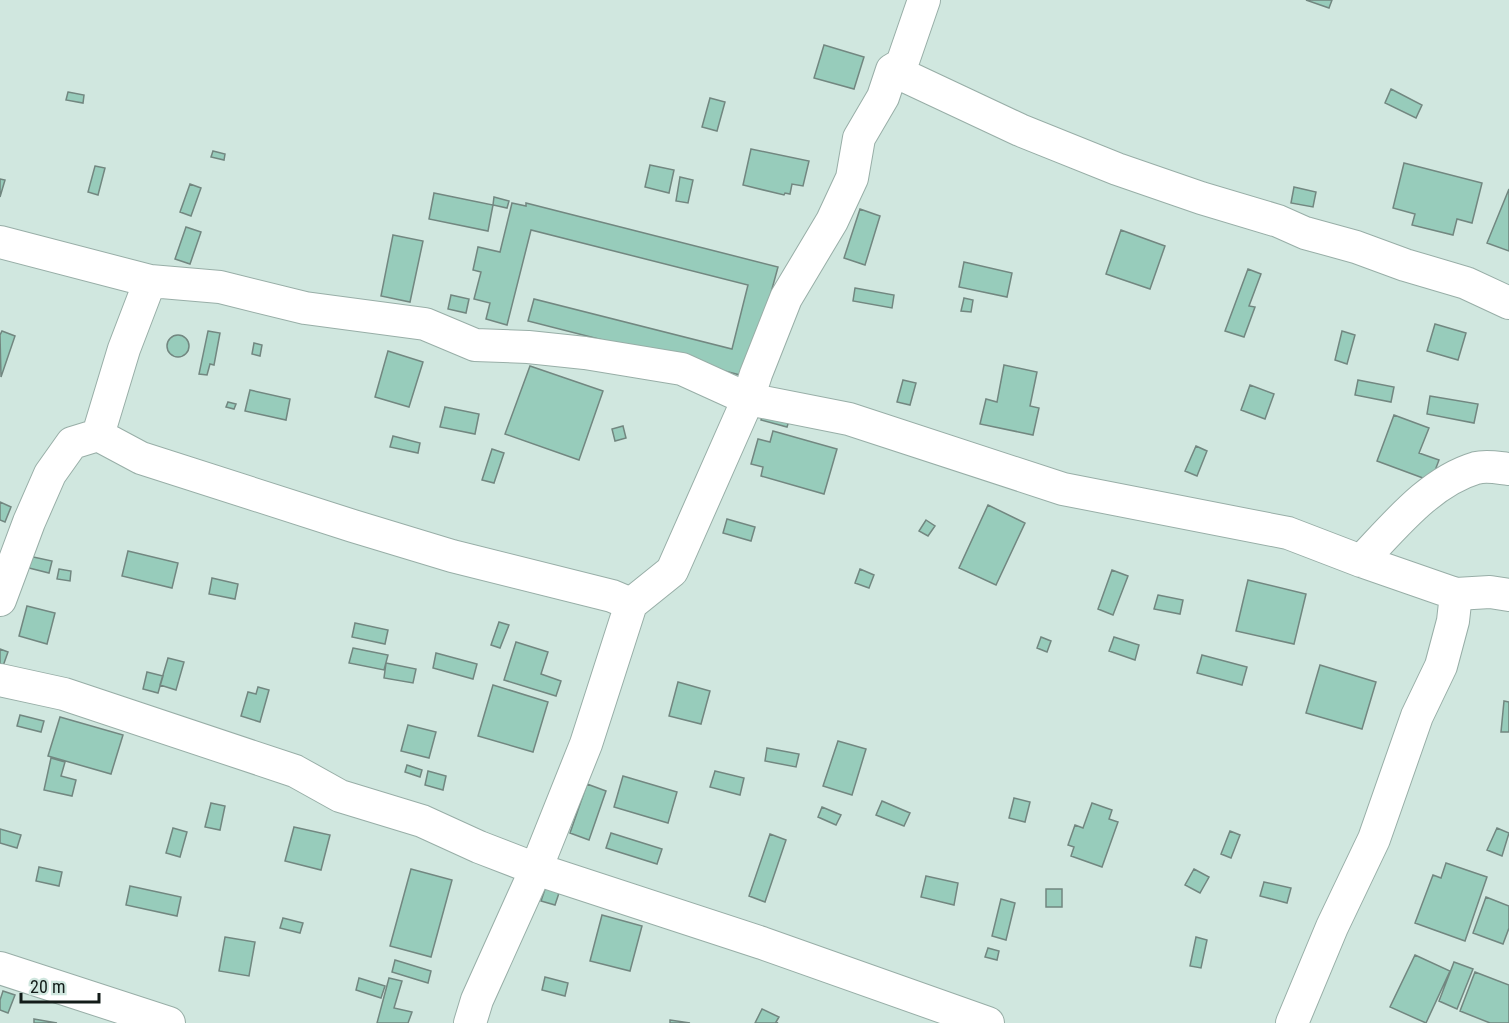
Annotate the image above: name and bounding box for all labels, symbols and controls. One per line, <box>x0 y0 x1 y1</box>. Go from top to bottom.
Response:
scale bar <box>21 966 99 1004</box>
text: 20 m <box>30 976 65 997</box>

